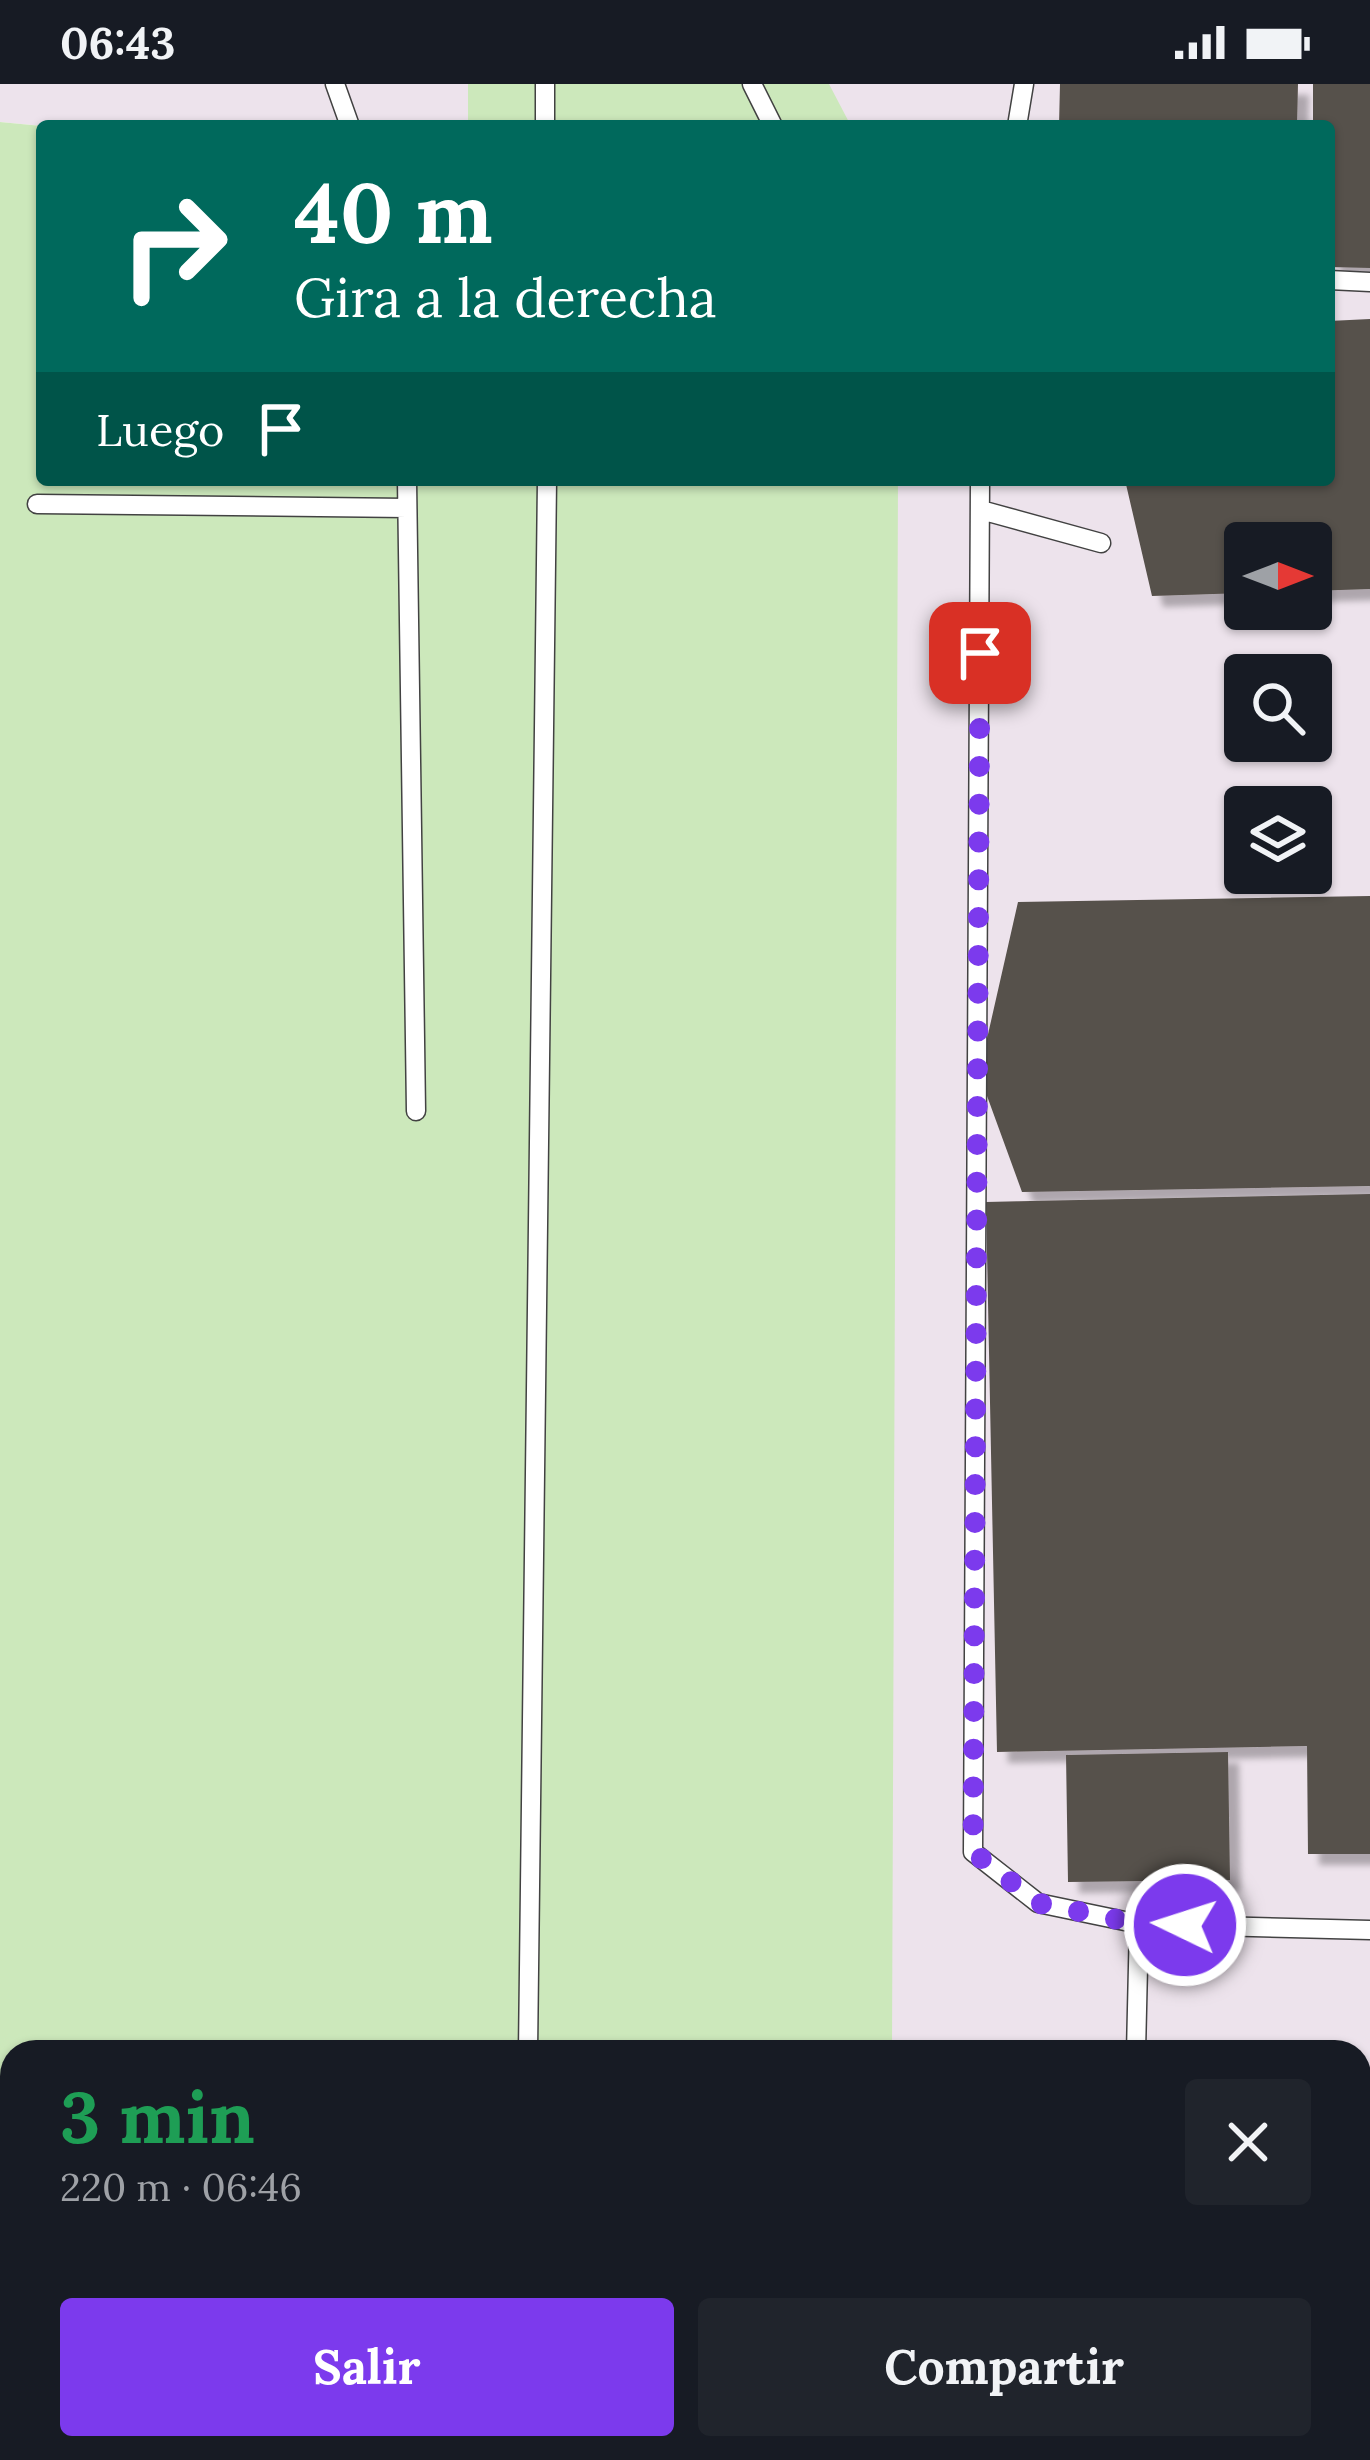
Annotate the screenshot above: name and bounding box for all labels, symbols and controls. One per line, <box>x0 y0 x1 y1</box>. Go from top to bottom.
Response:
text: 06:43 <box>60 14 176 71</box>
text: 40 m <box>294 158 493 266</box>
icon: right <box>96 168 252 324</box>
text: Gira a la derecha <box>294 263 717 332</box>
icon: arrive <box>248 396 314 462</box>
text: Luego <box>96 401 224 458</box>
north arrow <box>1224 522 1332 630</box>
map controls <box>1224 522 1332 894</box>
pin <box>929 602 1031 704</box>
icon: arrive <box>947 620 1013 686</box>
button: search <box>1224 654 1332 762</box>
button: layers <box>1224 786 1332 894</box>
position arrow <box>1122 1862 1248 1988</box>
text: 3 min <box>60 2071 255 2163</box>
button: close <box>1185 2079 1311 2205</box>
text: 220 m · 06:46 <box>60 2162 302 2212</box>
button: Salir <box>60 2298 674 2436</box>
button: Compartir <box>698 2298 1311 2436</box>

